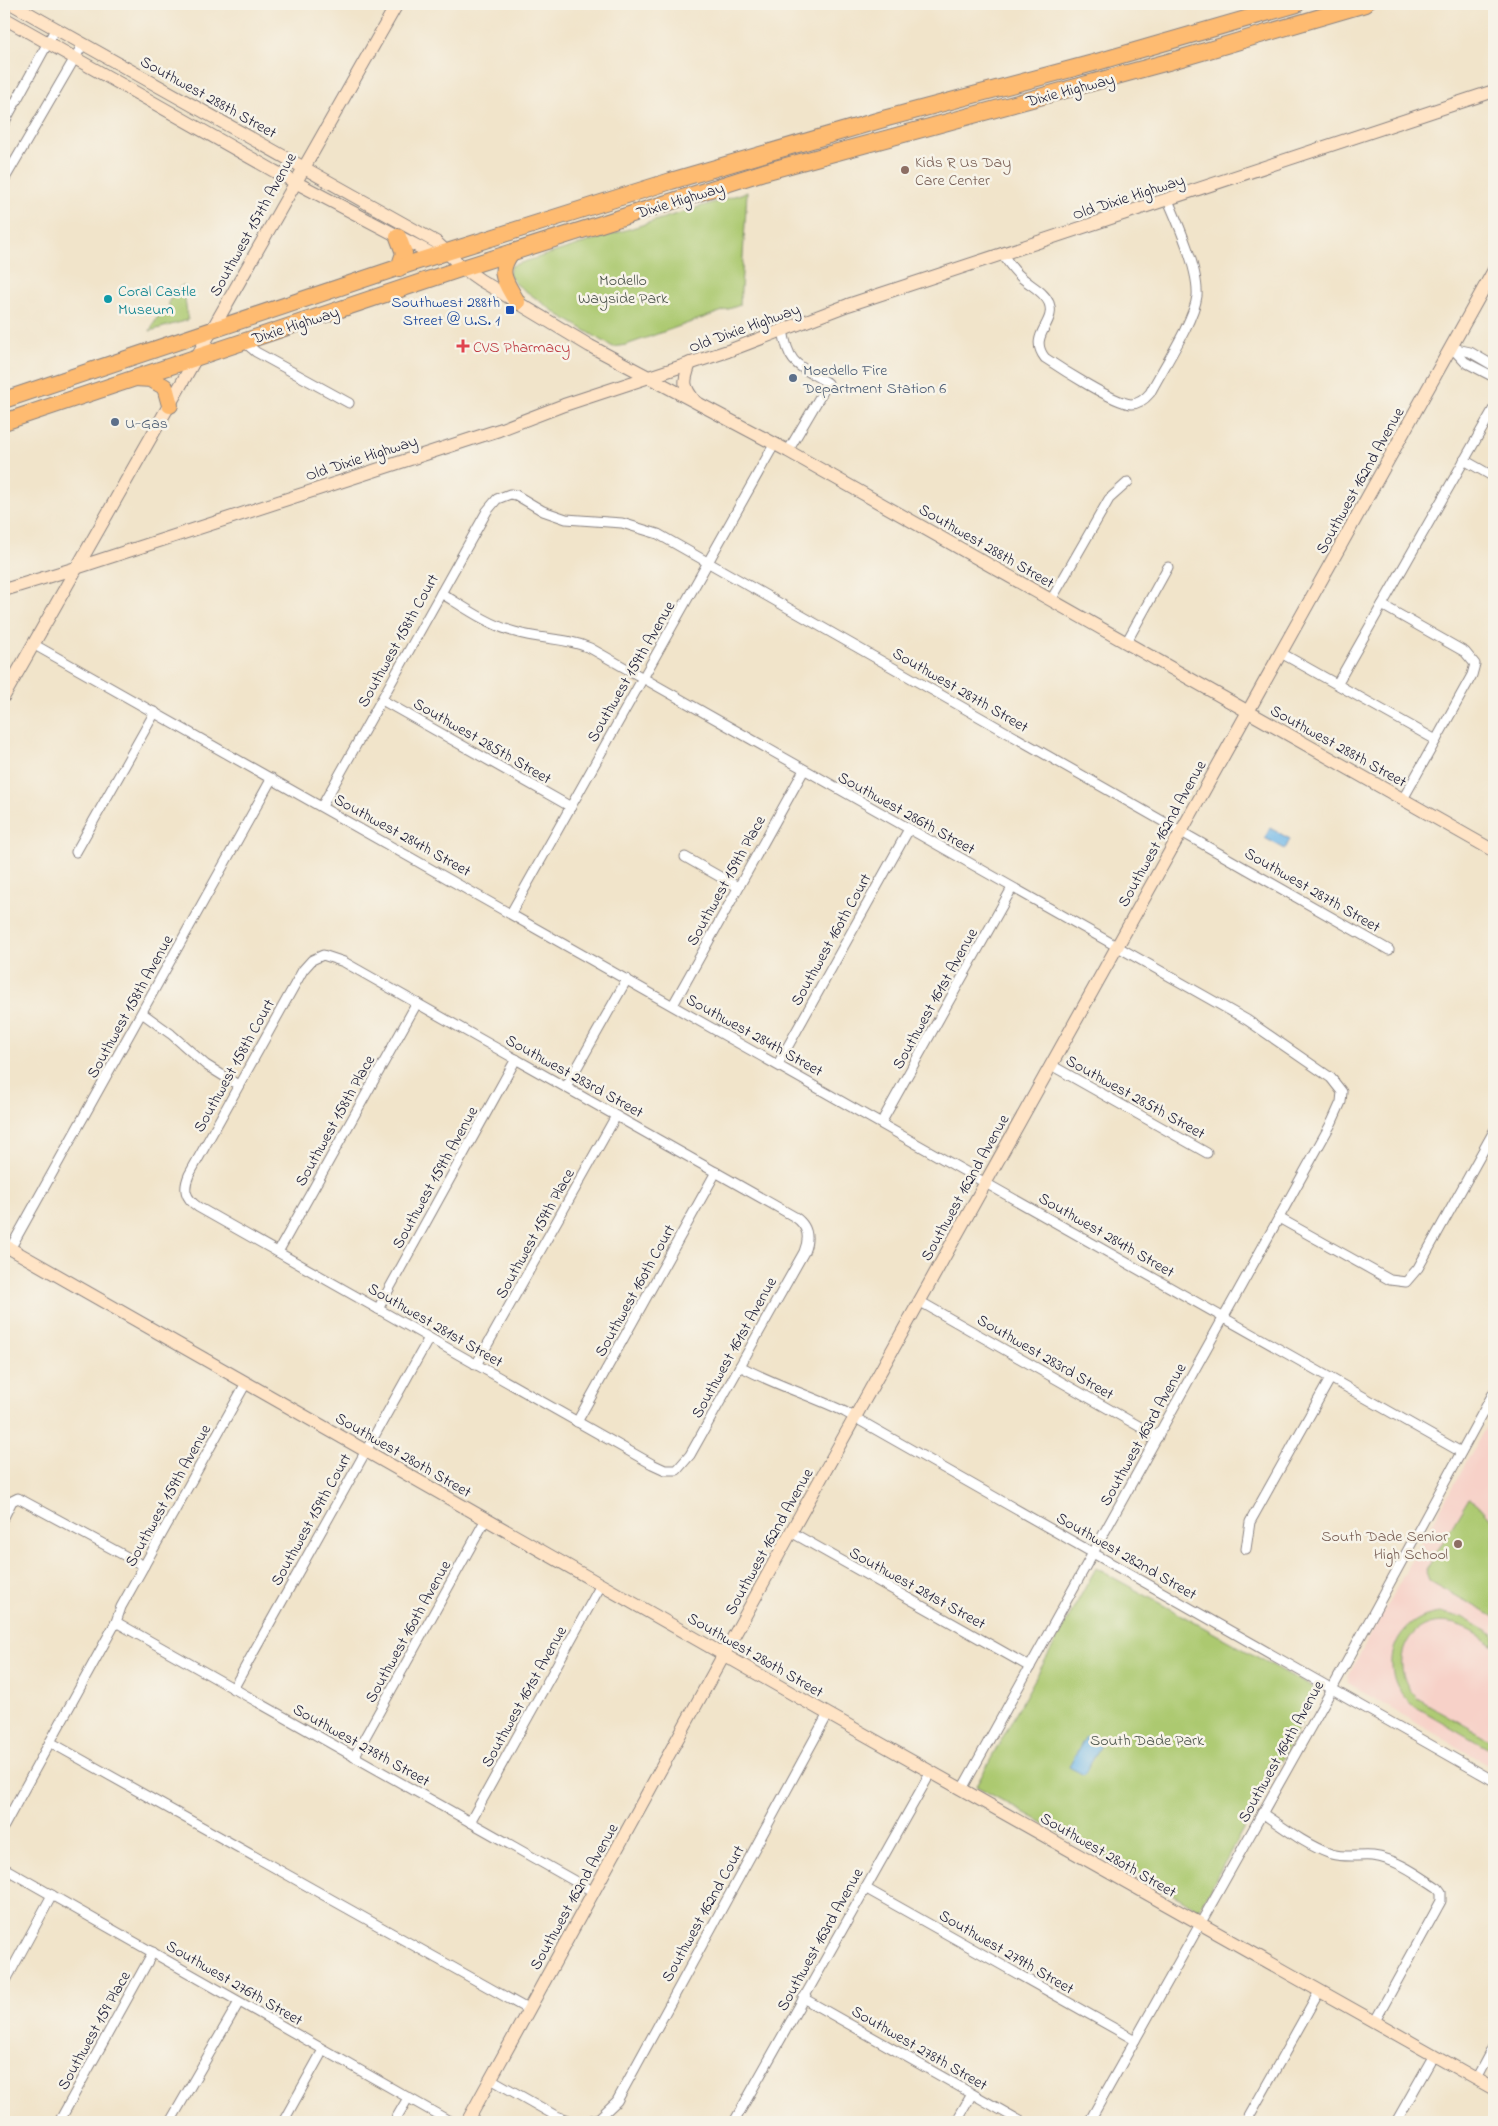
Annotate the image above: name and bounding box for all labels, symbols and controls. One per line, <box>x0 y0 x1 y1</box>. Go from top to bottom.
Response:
street label: Southwest 288th Street <box>135 50 281 146</box>
street label: Dixie Highway <box>1023 68 1117 114</box>
street label: Southwest 157th Avenue <box>204 148 304 301</box>
place label: Kids R Us Day Care Center <box>915 151 1011 193</box>
marker: Kids R Us Day Care Center <box>899 164 911 176</box>
street label: Old Dixie Highway <box>1070 168 1188 227</box>
street label: Dixie Highway <box>633 176 727 226</box>
park label: Modello Wayside Park <box>578 269 669 311</box>
place label: Coral Castle Museum <box>118 280 197 322</box>
place label: Southwest 288th Street @ U.S. 1 <box>391 291 500 333</box>
marker: Coral Castle Museum <box>102 293 114 305</box>
street label: Old Dixie Highway <box>686 298 804 360</box>
street label: Dixie Highway <box>248 301 342 352</box>
marker: Southwest 288th Street @ U.S. 1 <box>504 304 516 316</box>
place label: CVS Pharmacy <box>473 336 570 360</box>
marker: CVS Pharmacy <box>457 340 469 352</box>
place label: Moedello Fire Department Station 6 <box>802 359 946 401</box>
marker: Moedello Fire Department Station 6 <box>787 372 799 384</box>
street label: Southwest 162nd Avenue <box>1310 402 1412 559</box>
place label: U-Gas <box>125 412 168 436</box>
marker: U-Gas <box>109 416 121 428</box>
street label: Old Dixie Highway <box>303 429 421 488</box>
street label: Southwest 288th Street <box>914 498 1059 596</box>
street label: Southwest 158th Court <box>352 569 446 712</box>
street label: Southwest 159th Avenue <box>581 596 682 747</box>
street label: Southwest 287th Street <box>887 642 1033 740</box>
street label: Southwest 285th Street <box>408 692 556 791</box>
street label: Southwest 288th Street <box>1265 699 1411 795</box>
street label: Southwest 162nd Avenue <box>1112 755 1214 912</box>
street label: Southwest 286th Street <box>833 766 980 862</box>
street label: Southwest 284th Street <box>329 788 476 884</box>
street label: Southwest 159th Place <box>681 811 773 951</box>
street label: Southwest 287th Street <box>1239 842 1385 940</box>
street label: Southwest 160th Court <box>785 869 879 1011</box>
street label: Southwest 161st Avenue <box>887 923 985 1074</box>
street label: Southwest 158th Avenue <box>81 930 181 1083</box>
street label: Southwest 284th Street <box>681 988 828 1084</box>
street label: Southwest 158th Court <box>188 994 282 1137</box>
street label: Southwest 283rd Street <box>501 1029 648 1125</box>
street label: Southwest 285th Street <box>1061 1049 1210 1146</box>
street label: Southwest 158th Place <box>290 1050 382 1191</box>
street label: Southwest 159th Avenue <box>387 1102 485 1254</box>
street label: Southwest 162nd Avenue <box>915 1109 1017 1266</box>
street label: Southwest 159th Place <box>490 1164 582 1304</box>
street label: Southwest 284th Street <box>1033 1187 1179 1285</box>
street label: Southwest 160th Court <box>589 1220 683 1362</box>
street label: Southwest 161st Avenue <box>686 1272 784 1423</box>
street label: Southwest 281st Street <box>363 1277 508 1375</box>
street label: Southwest 283rd Street <box>972 1309 1119 1407</box>
street label: Southwest 163rd Avenue <box>1094 1358 1194 1511</box>
street label: Southwest 280th Street <box>330 1407 476 1505</box>
street label: Southwest 159th Avenue <box>120 1420 218 1572</box>
street label: Southwest 159th Court <box>265 1449 359 1591</box>
street label: Southwest 162nd Avenue <box>719 1463 821 1620</box>
street label: Southwest 282nd Street <box>1051 1507 1201 1607</box>
place label: South Dade Senior High School <box>1321 1525 1448 1567</box>
marker: South Dade Senior High School <box>1452 1538 1464 1550</box>
street label: Southwest 281st Street <box>844 1541 990 1637</box>
street label: Southwest 160th Avenue <box>360 1556 458 1708</box>
street label: Southwest 280th Street <box>682 1607 828 1705</box>
street label: Southwest 161st Avenue <box>476 1621 574 1772</box>
street label: Southwest 164th Avenue <box>1233 1676 1331 1827</box>
street label: Southwest 278th Street <box>288 1698 435 1794</box>
park label: South Dade Park <box>1090 1729 1205 1753</box>
street label: Southwest 280th Street <box>1035 1807 1181 1905</box>
street label: Southwest 162nd Avenue <box>524 1818 626 1975</box>
street label: Southwest 162nd Court <box>656 1841 752 1987</box>
street label: Southwest 163rd Avenue <box>771 1863 871 2016</box>
street label: Southwest 279th Street <box>934 1904 1079 2002</box>
street label: Southwest 276th Street <box>161 1935 308 2033</box>
street label: Southwest 159 Place <box>52 1966 138 2095</box>
street label: Southwest 278th Street <box>846 2000 992 2098</box>

